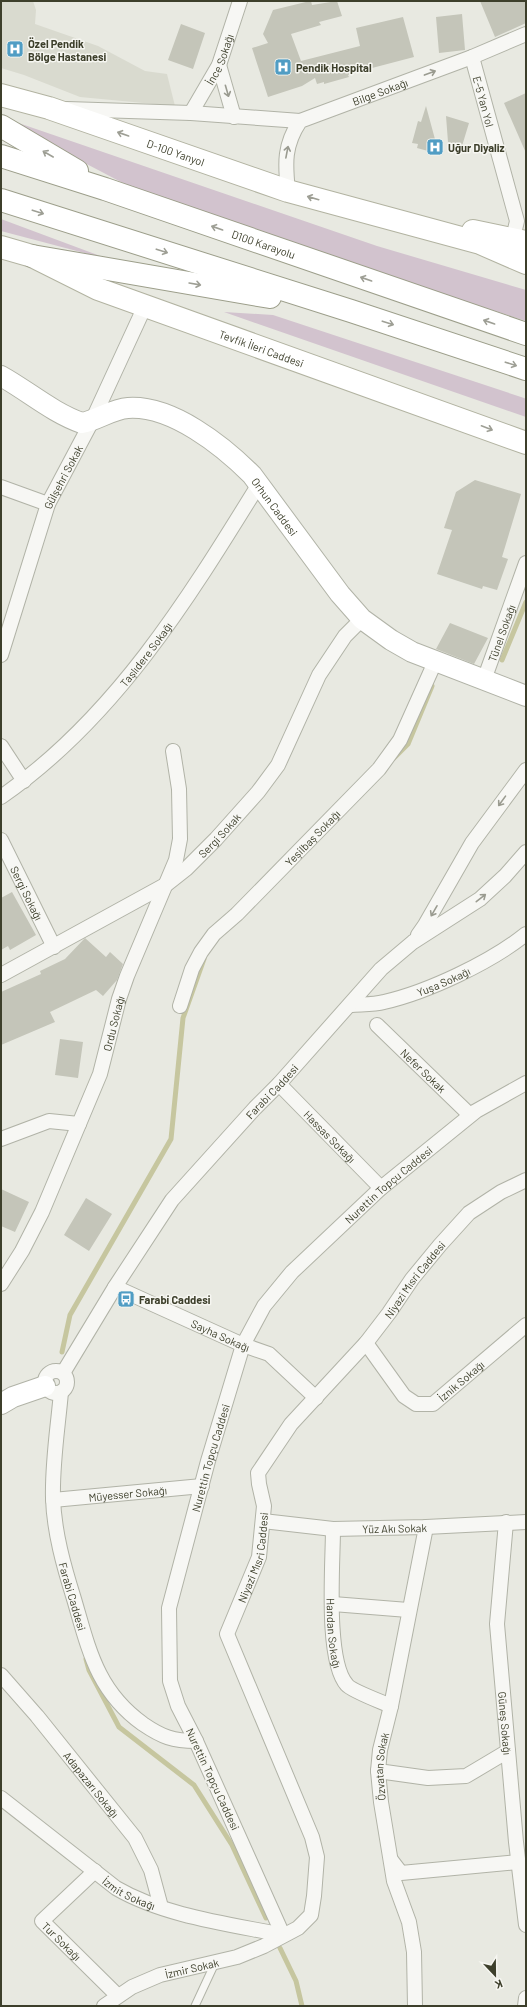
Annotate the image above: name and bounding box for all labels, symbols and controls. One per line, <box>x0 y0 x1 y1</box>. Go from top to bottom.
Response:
street label: İnce Sokağı <box>202 32 235 87</box>
place label: Özel Pendik Bölge Hastanesi <box>28 37 107 63</box>
hospital icon: Özel Pendik Bölge Hastanesi <box>5 39 25 59</box>
hospital icon: Pendik Hospital <box>273 57 293 77</box>
place label: Pendik Hospital <box>296 61 372 74</box>
one-way arrow <box>423 69 435 77</box>
street label: E-5 Yan Yol <box>471 74 497 128</box>
street label: Bilge Sokağı <box>350 75 409 108</box>
one-way arrow <box>224 85 231 98</box>
one-way arrow <box>118 129 130 137</box>
street label: D-100 Yanyol <box>145 136 206 168</box>
hospital icon: Uğur Diyaliz <box>425 137 445 157</box>
place label: Uğur Diyaliz <box>448 141 505 154</box>
one-way arrow <box>284 146 292 159</box>
one-way arrow <box>42 149 54 157</box>
one-way arrow <box>307 194 320 201</box>
one-way arrow <box>32 209 45 216</box>
one-way arrow <box>211 223 223 231</box>
street label: D100 Karayolu <box>230 227 297 261</box>
one-way arrow <box>155 248 168 255</box>
one-way arrow <box>361 275 373 283</box>
one-way arrow <box>188 280 201 288</box>
one-way arrow <box>484 317 496 325</box>
one-way arrow <box>382 320 394 328</box>
street label: Tevfik İleri Caddesi <box>217 327 306 369</box>
one-way arrow <box>505 361 517 369</box>
one-way arrow <box>481 425 493 433</box>
street label: Gülşehri Sokak <box>41 442 85 510</box>
street label: Orhun Caddesi <box>249 475 301 538</box>
street label: Tünel Sokağı <box>485 603 517 663</box>
street label: Taşlıdere Sokağı <box>117 619 174 689</box>
one-way arrow <box>498 796 507 807</box>
street label: Yeşilbaş Sokağı <box>282 807 342 868</box>
street label: Sergi Sokak <box>195 810 243 860</box>
street label: Sergi Sokağı <box>8 864 46 922</box>
one-way arrow <box>475 893 486 902</box>
one-way arrow <box>429 905 437 917</box>
street label: Yuşa Sokağı <box>415 964 472 998</box>
street label: Ordu Sokağı <box>100 994 126 1052</box>
street label: Nefer Sokak <box>398 1045 449 1095</box>
street label: Farabi Caddesi <box>242 1061 300 1121</box>
street label: Hassas Sokağı <box>302 1107 359 1165</box>
street label: Nurettin Topçu Caddesi <box>342 1143 435 1226</box>
street label: Niyazi Mısri Caddesi <box>381 1238 447 1321</box>
bus stop icon: Farabi̇ Caddesi̇ <box>116 1289 136 1309</box>
place label: Farabi̇ Caddesi̇ <box>139 1293 211 1306</box>
street label: Sayha Sokağı <box>189 1316 251 1353</box>
street label: İznik Sokağı <box>435 1357 486 1404</box>
street label: Nurettin Topçu Caddesi <box>188 1402 231 1513</box>
street label: Müyesser Sokağı <box>88 1483 167 1503</box>
street label: Niyazi Mısri Caddesi <box>234 1511 270 1604</box>
street label: Yüz Akı Sokak <box>362 1520 428 1535</box>
street label: Farabi Caddesi <box>57 1561 89 1632</box>
street label: Handan Sokağı <box>325 1598 345 1669</box>
street label: Güneş Sokağı <box>496 1691 515 1755</box>
street label: Nurettin Topçu Caddesi <box>184 1726 243 1832</box>
street label: Özvatan Sokak <box>371 1730 391 1801</box>
street label: Adapazarı Sokağı <box>61 1749 122 1820</box>
street label: İzmit Sokağı <box>100 1873 157 1912</box>
street label: Tur Sokağı <box>40 1919 84 1963</box>
street label: İzmir Sokak <box>163 1955 221 1980</box>
north arrow <box>475 1955 515 1995</box>
text: K <box>493 1977 505 1992</box>

